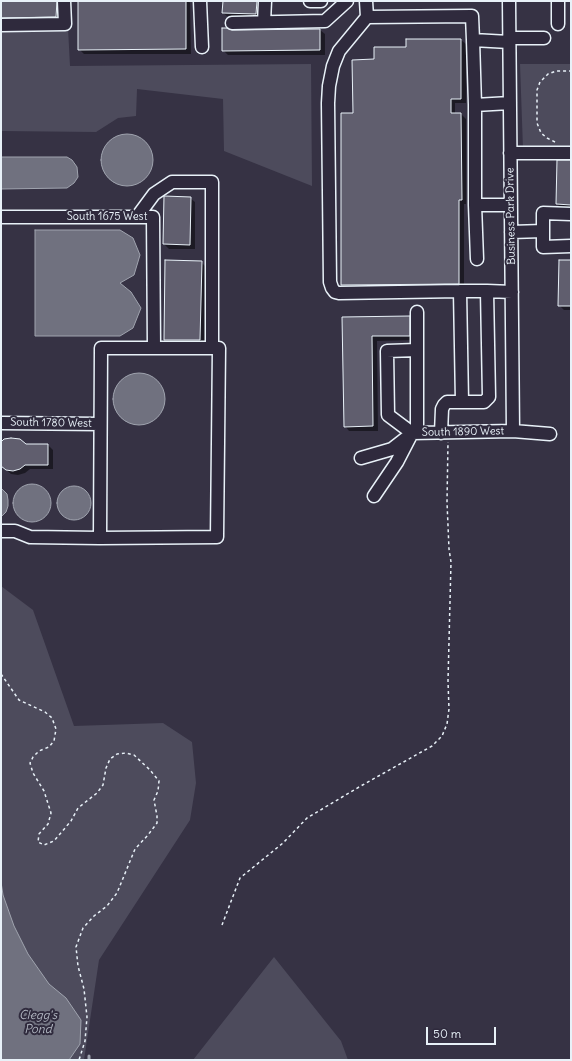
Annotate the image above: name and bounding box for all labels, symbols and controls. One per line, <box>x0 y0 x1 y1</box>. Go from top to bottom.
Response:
street label: Business Park Drive <box>504 167 518 265</box>
street label: South 1675 West <box>67 210 147 224</box>
street label: South 1780 West <box>10 416 92 430</box>
street label: South 1890 West <box>422 425 504 439</box>
water label: Clegg's Pond <box>19 1009 57 1037</box>
scale bar <box>428 1019 498 1045</box>
text: 50 m <box>433 1026 461 1041</box>

